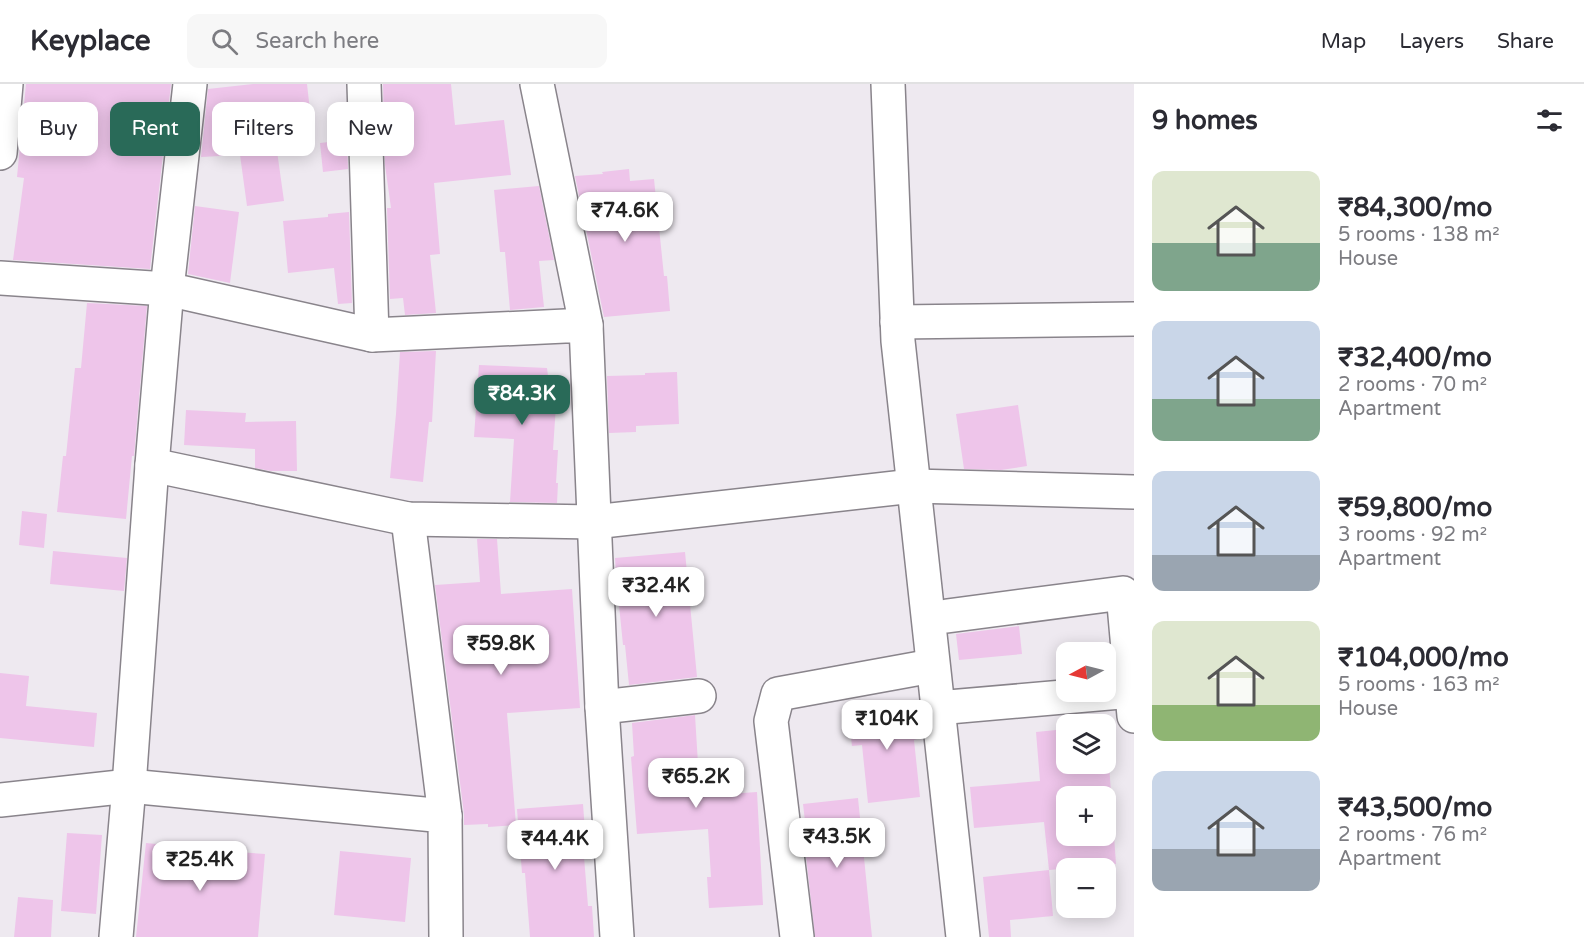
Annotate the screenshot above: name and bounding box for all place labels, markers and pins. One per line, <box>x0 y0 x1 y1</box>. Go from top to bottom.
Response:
pin: ₹74.6K <box>576 192 674 243</box>
pin: ₹84.3K <box>473 375 571 426</box>
pin: ₹32.4K <box>607 567 705 618</box>
pin: ₹59.8K <box>452 625 550 676</box>
pin: ₹104K <box>845 700 929 751</box>
pin: ₹65.2K <box>647 758 745 809</box>
pin: ₹43.5K <box>788 818 886 869</box>
pin: ₹44.4K <box>506 820 604 871</box>
pin: ₹25.4K <box>151 841 249 892</box>

